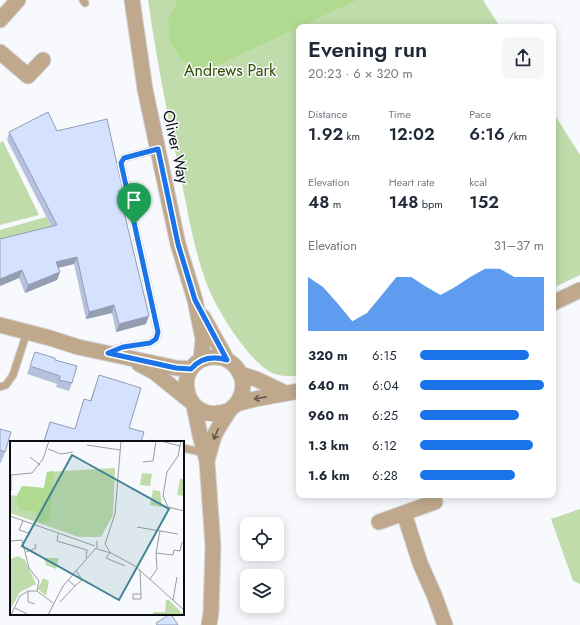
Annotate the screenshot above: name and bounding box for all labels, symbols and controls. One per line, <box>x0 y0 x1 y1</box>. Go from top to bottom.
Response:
text: Evening run <box>308 33 427 65</box>
button: share <box>502 37 544 79</box>
park label: Andrews Park <box>184 59 277 82</box>
text: 20:23 · 6 × 320 m <box>308 64 413 83</box>
text: Distance <box>308 106 347 122</box>
text: Time <box>389 106 411 122</box>
text: Pace <box>469 106 491 122</box>
street label: Oliver Way <box>157 108 195 187</box>
text: 1.92 <box>308 122 343 146</box>
text: 12:02 <box>389 122 435 146</box>
text: 6:16 <box>469 122 505 146</box>
text: km <box>343 128 360 144</box>
text: /km <box>505 128 527 144</box>
text: Elevation <box>308 174 350 190</box>
text: Heart rate <box>389 174 435 190</box>
text: kcal <box>469 174 487 190</box>
pin <box>117 183 151 224</box>
icon: arrive <box>123 189 145 211</box>
text: 48 <box>308 190 330 214</box>
text: 148 <box>389 190 419 214</box>
text: 152 <box>469 190 499 214</box>
text: m <box>330 196 341 212</box>
text: bpm <box>419 196 443 212</box>
text: Elevation <box>308 236 357 255</box>
text: 31–37 m <box>494 236 544 255</box>
text: 320 m <box>308 346 348 365</box>
text: 6:15 <box>372 346 397 365</box>
text: 640 m <box>308 376 349 395</box>
text: 6:04 <box>372 376 399 395</box>
one-way arrow <box>254 394 267 402</box>
text: 960 m <box>308 406 349 425</box>
text: 6:25 <box>372 406 398 425</box>
one-way arrow <box>212 428 219 440</box>
text: 1.3 km <box>308 436 349 455</box>
text: 6:12 <box>372 436 397 455</box>
inset map <box>10 441 184 615</box>
text: 1.6 km <box>308 466 350 485</box>
text: 6:28 <box>372 466 398 485</box>
map controls <box>240 517 284 613</box>
button: locate <box>240 517 284 561</box>
button: layers <box>240 569 284 613</box>

